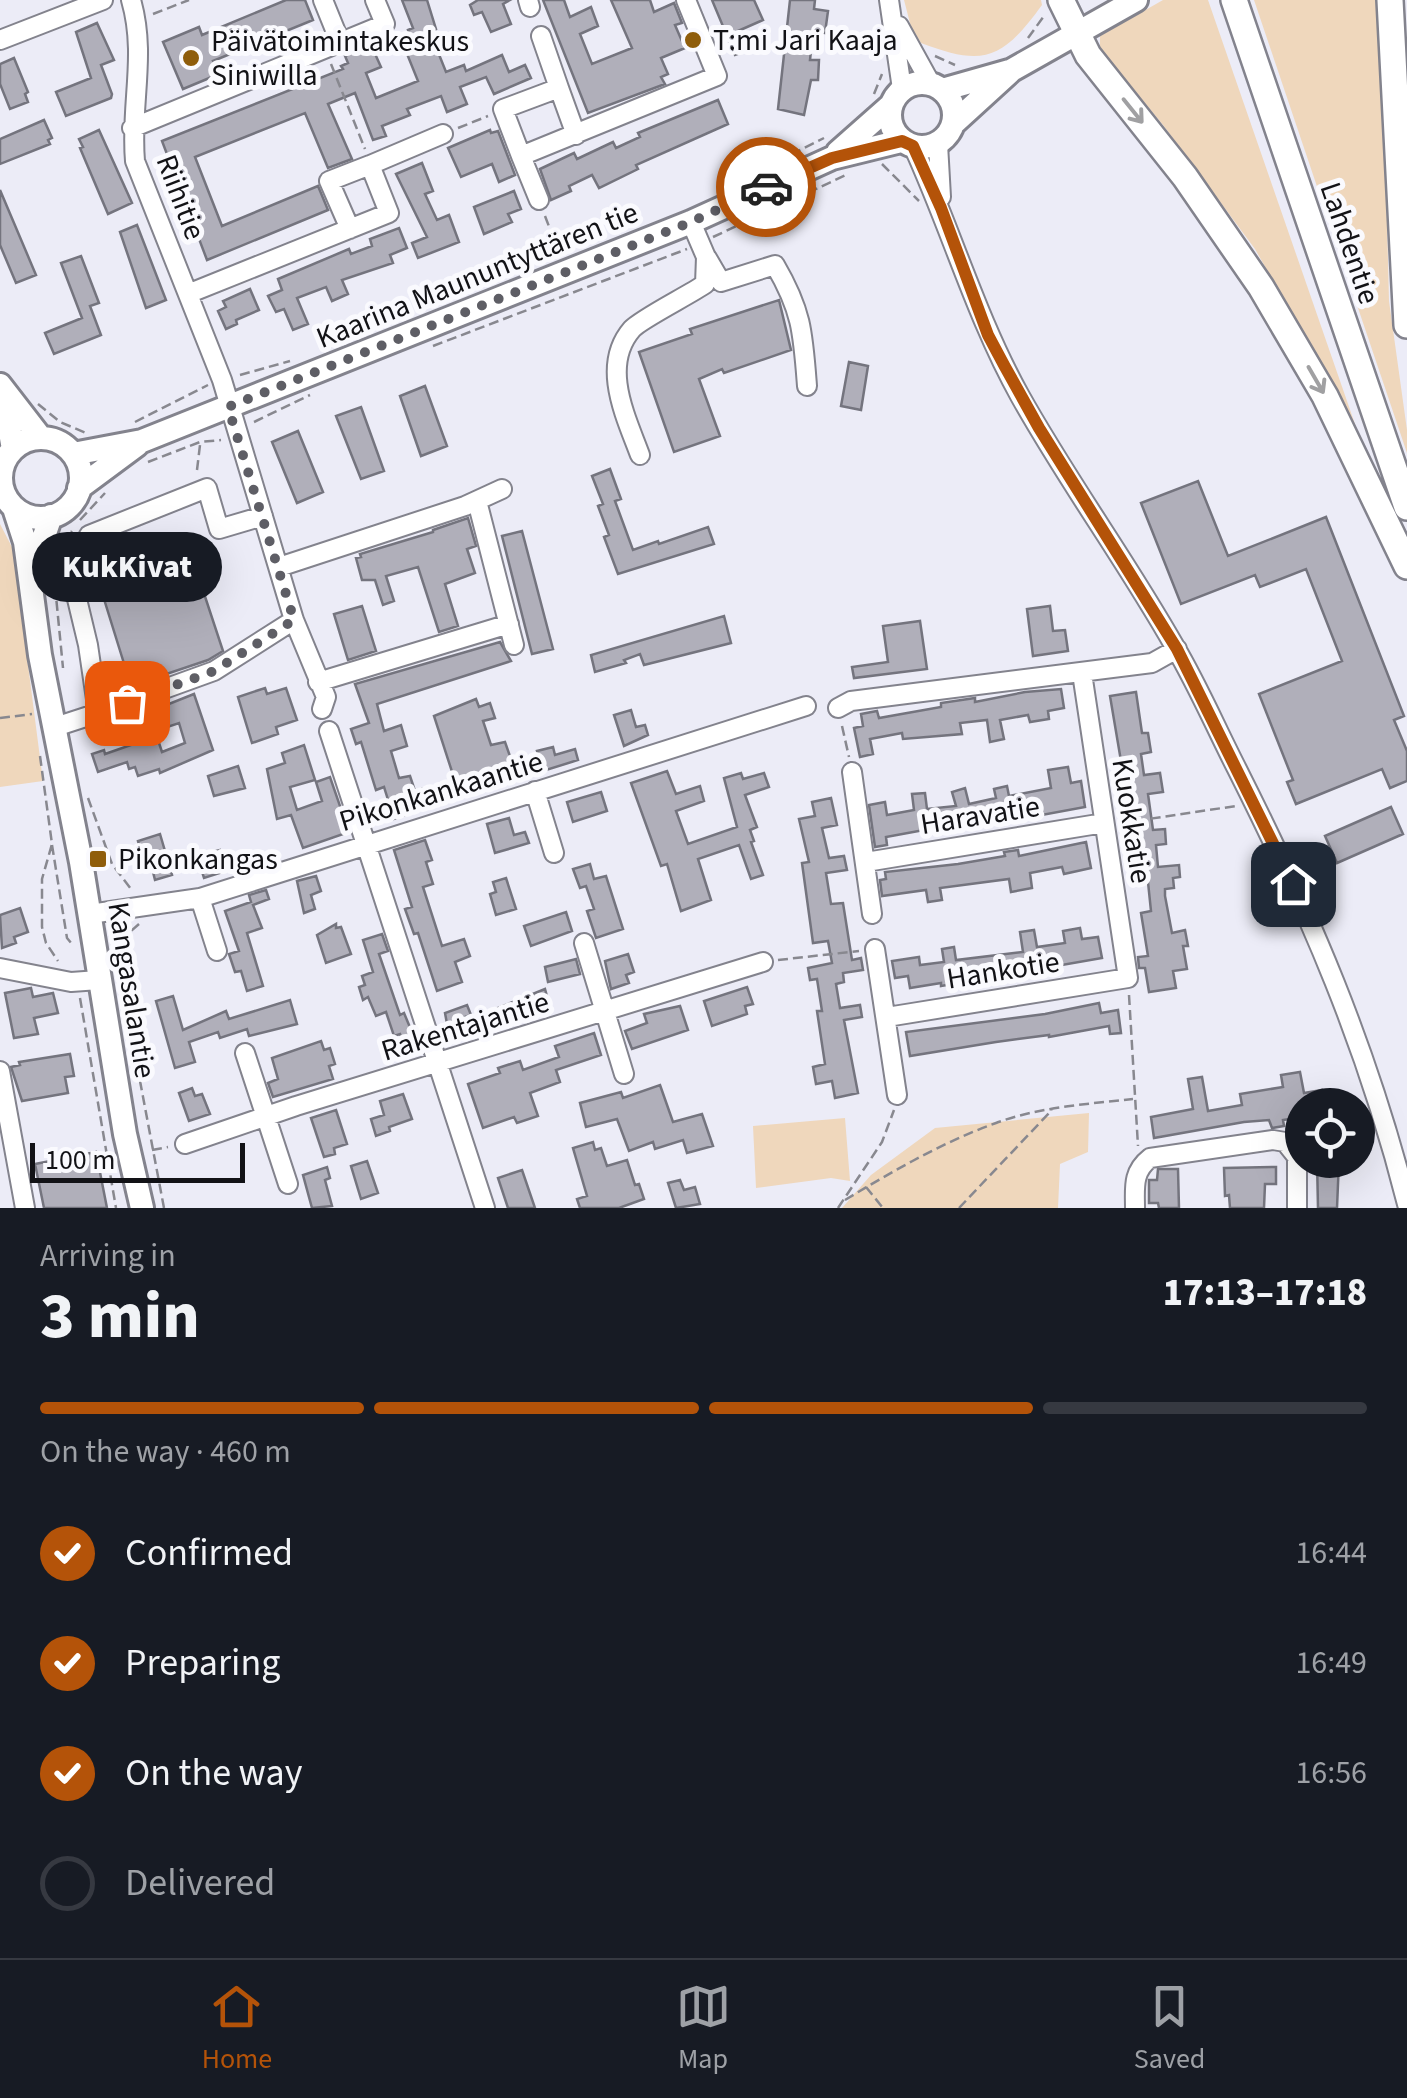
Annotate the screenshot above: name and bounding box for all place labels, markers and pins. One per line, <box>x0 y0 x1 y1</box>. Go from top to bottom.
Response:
place label: T:mi Jari Kaaja <box>713 19 898 62</box>
place label: Päivätoimintakeskus Siniwilla <box>211 20 469 97</box>
marker: T:mi Jari Kaaja <box>682 29 704 51</box>
marker: Päivätoimintakeskus Siniwilla <box>180 47 202 69</box>
callout: KukKivat <box>32 533 222 603</box>
pin <box>85 661 170 746</box>
place label: Pikonkangas <box>118 838 278 881</box>
pin <box>1251 842 1336 927</box>
marker: Pikonkangas <box>87 848 109 870</box>

